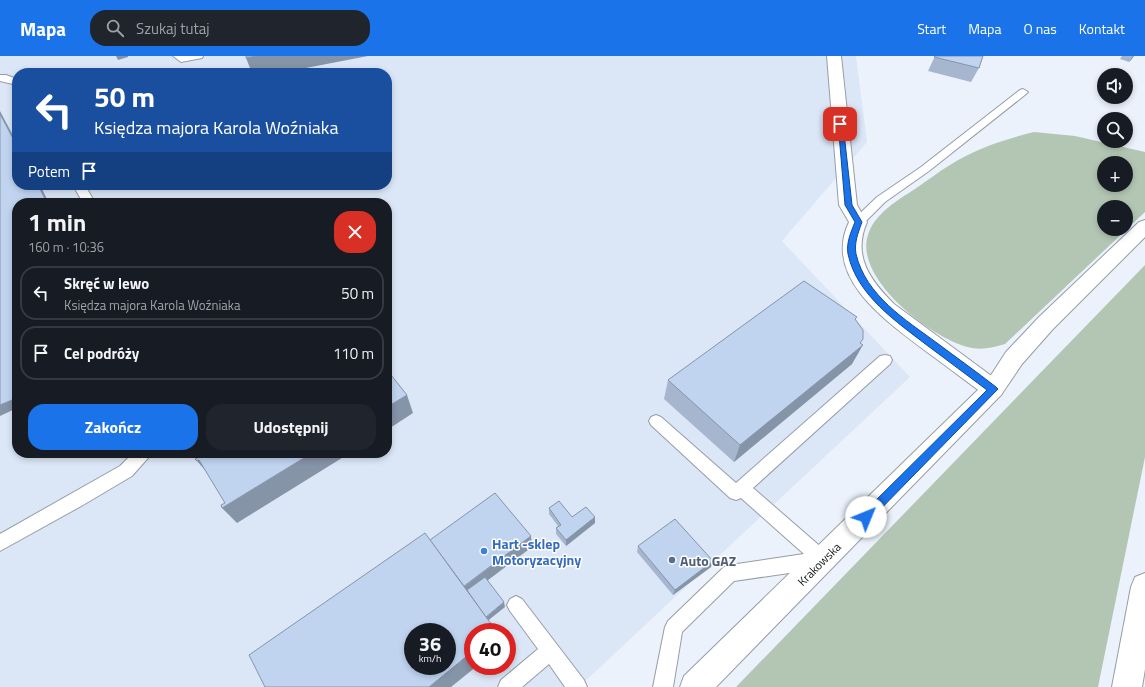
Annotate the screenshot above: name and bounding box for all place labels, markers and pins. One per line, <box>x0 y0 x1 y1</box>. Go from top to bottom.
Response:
pin <box>823 107 857 141</box>
place label: Hart -sklep Motoryzacyjny <box>492 533 581 570</box>
marker: Hart -sklep Motoryzacyjny <box>479 546 489 556</box>
place label: Auto GAZ <box>680 550 736 571</box>
marker: Auto GAZ <box>667 555 677 565</box>

